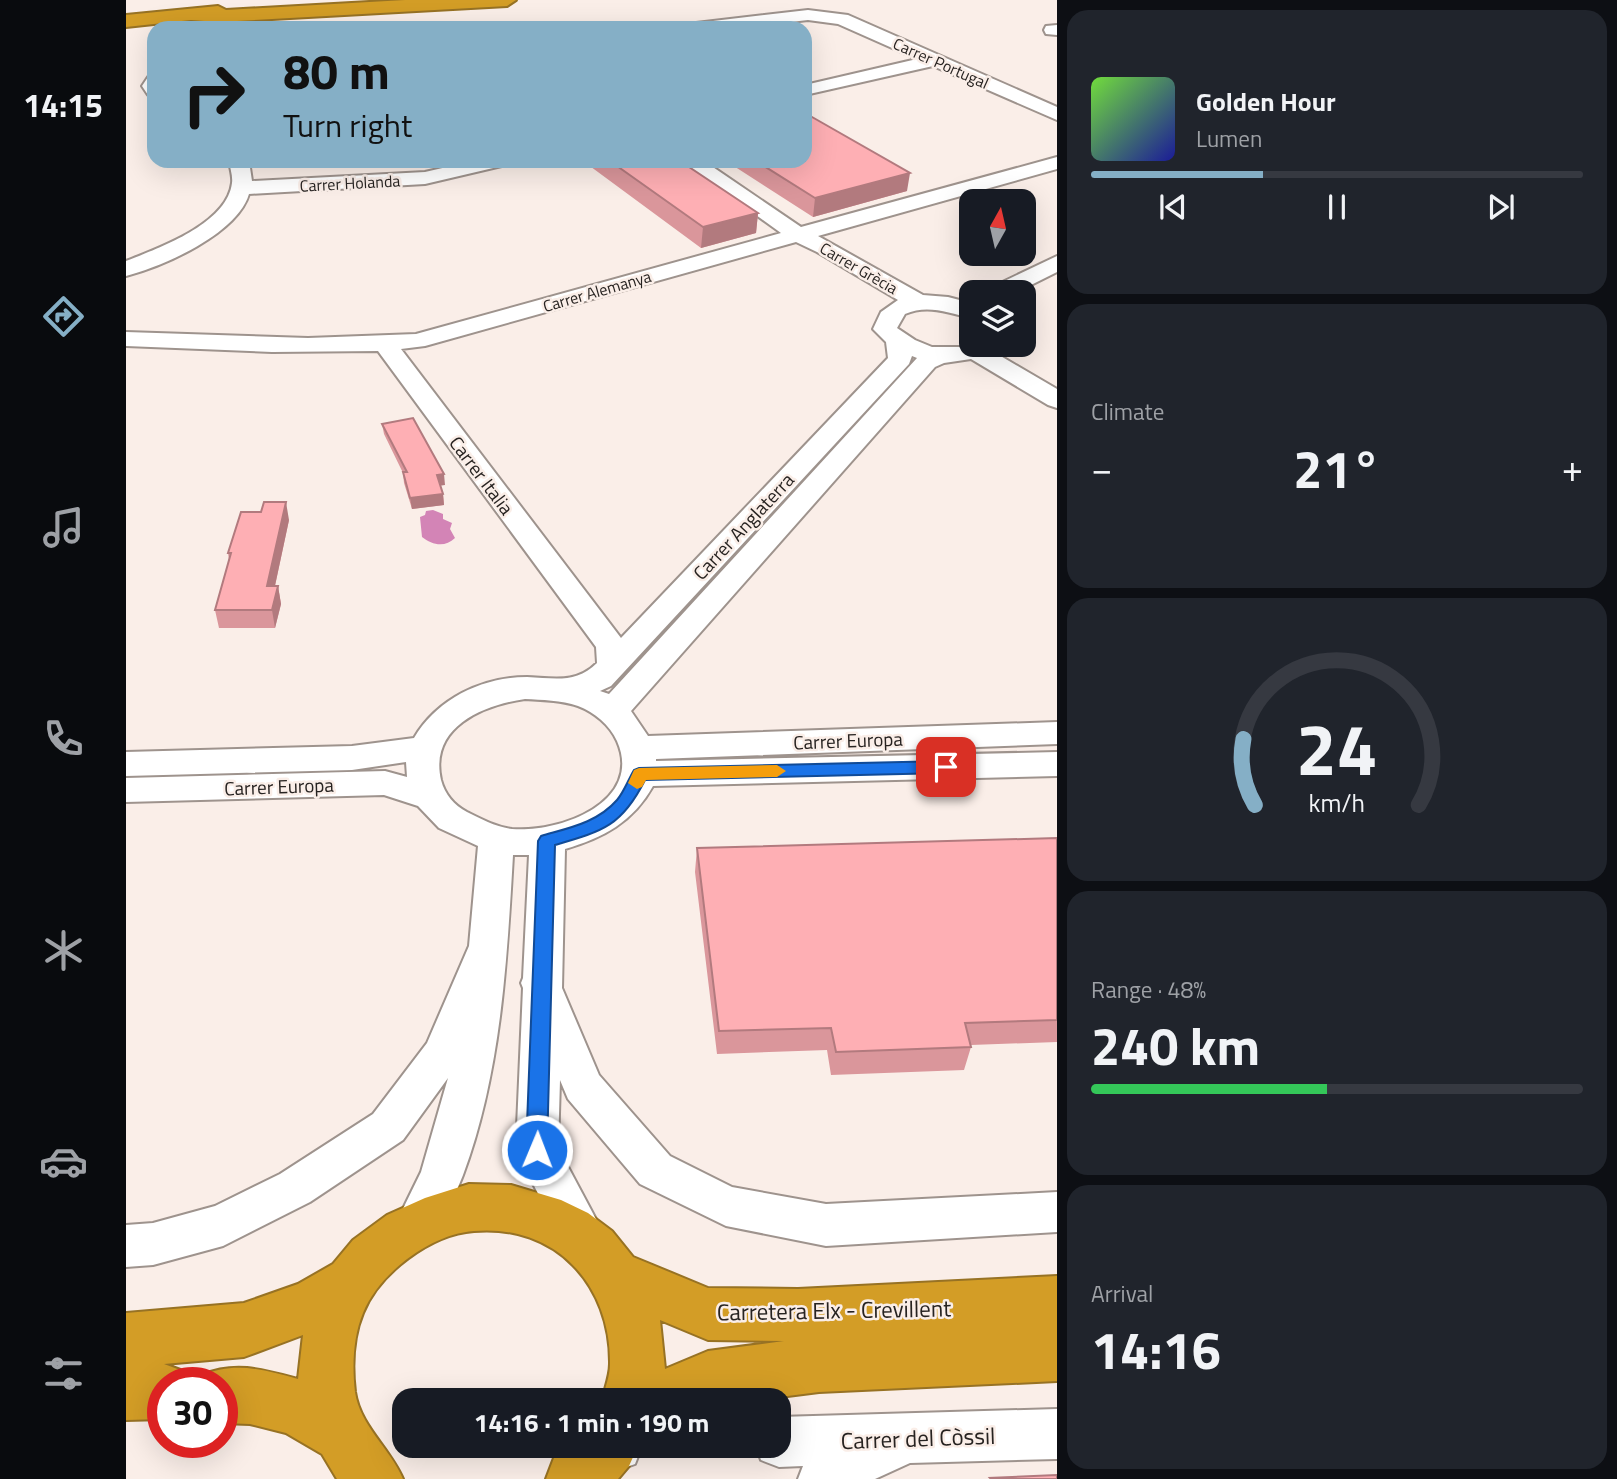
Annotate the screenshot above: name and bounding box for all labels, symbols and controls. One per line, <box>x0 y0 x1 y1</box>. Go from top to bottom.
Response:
street label: Carrer Portugal <box>889 31 993 95</box>
text: 80 m <box>283 33 390 108</box>
icon: right <box>168 49 259 140</box>
text: 14:15 <box>23 81 103 129</box>
text: Golden Hour <box>1196 82 1336 121</box>
text: Turn right <box>283 101 412 149</box>
text: Lumen <box>1196 121 1262 156</box>
street label: Carrer Holanda <box>299 168 401 198</box>
icon: previous <box>1154 188 1192 226</box>
icon: pause <box>1318 188 1356 226</box>
icon: next <box>1482 188 1520 226</box>
north arrow <box>959 189 1036 266</box>
map controls <box>959 189 1036 357</box>
street label: Carrer Grècia <box>816 236 902 300</box>
street label: Carrer Alemanya <box>540 264 654 318</box>
button: layers <box>959 280 1036 357</box>
icon: directions <box>39 292 88 341</box>
text: Climate <box>1091 394 1164 429</box>
street label: Carrer Italia <box>443 429 522 521</box>
text: 21° <box>1293 429 1381 508</box>
text: − <box>1091 439 1112 497</box>
text: + <box>1562 439 1583 497</box>
street label: Carrer Anglaterra <box>686 466 801 586</box>
icon: music <box>39 503 88 552</box>
text: 24 <box>1296 694 1378 804</box>
icon: phone <box>39 714 88 763</box>
street label: Carrer Europa <box>793 724 904 756</box>
pin <box>916 737 976 797</box>
icon: arrive <box>927 748 965 786</box>
street label: Carrer Europa <box>224 770 335 802</box>
text: km/h <box>1309 784 1365 822</box>
icon: climate <box>39 926 88 975</box>
text: Range · 48% <box>1091 972 1206 1007</box>
text: 240 km <box>1091 1006 1260 1085</box>
position arrow <box>500 1113 574 1187</box>
icon: car <box>39 1137 88 1186</box>
text: Arrival <box>1091 1276 1153 1311</box>
street label: Carretera Elx - Crevillent <box>717 1290 951 1330</box>
text: 14:16 <box>1091 1310 1221 1389</box>
icon: filters <box>39 1349 88 1398</box>
speed limit sign: 30 <box>147 1367 238 1458</box>
text: 14:16 · 1 min · 190 m <box>474 1403 709 1442</box>
street label: Carrer del Còssil <box>840 1418 996 1458</box>

